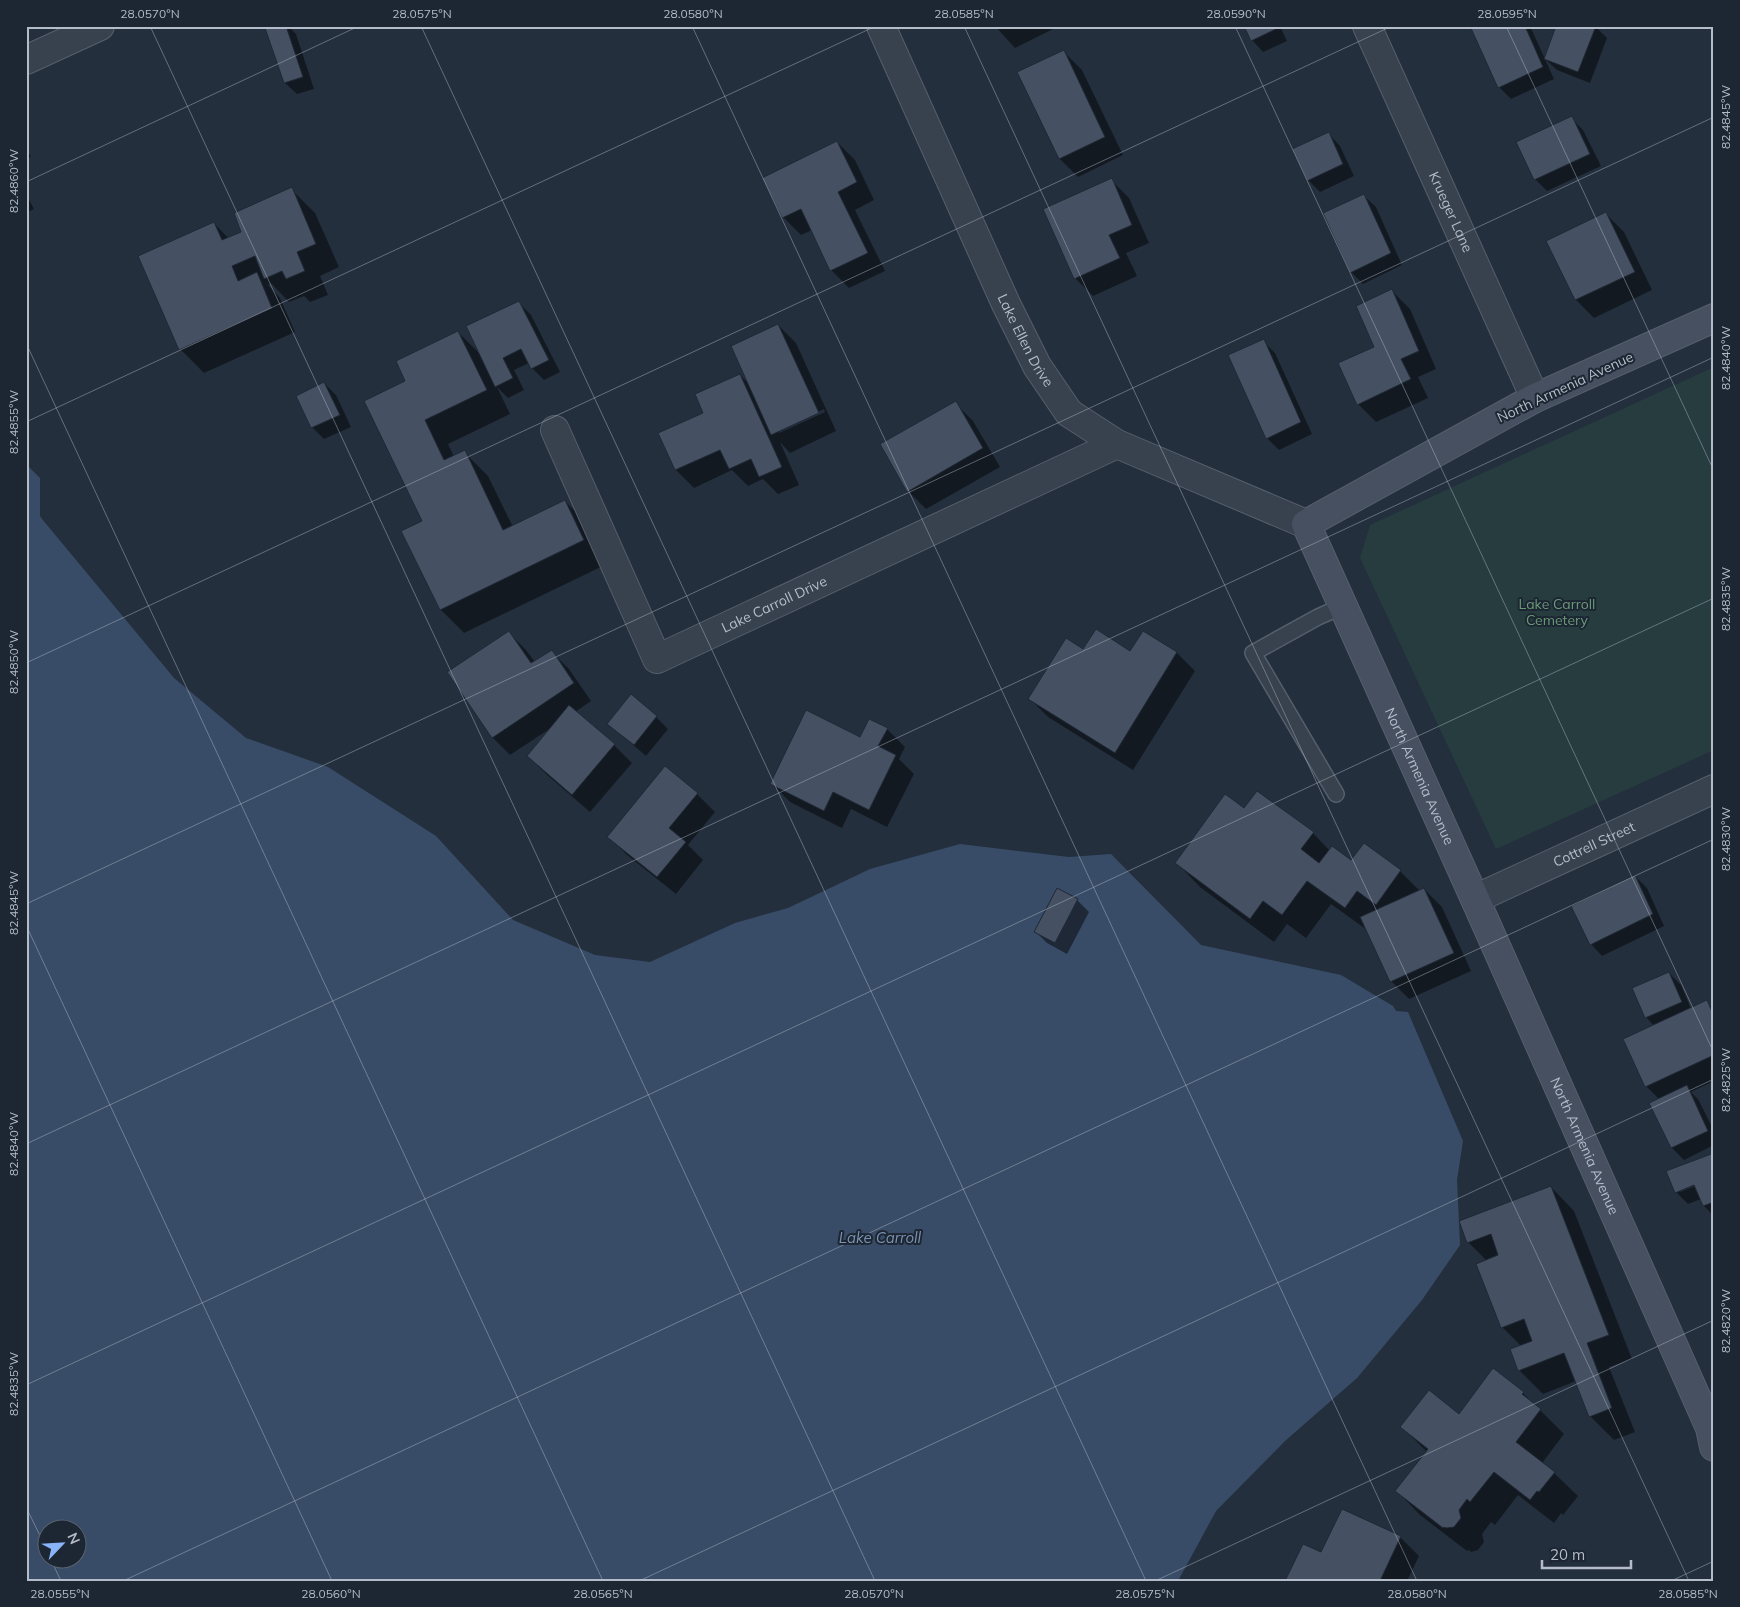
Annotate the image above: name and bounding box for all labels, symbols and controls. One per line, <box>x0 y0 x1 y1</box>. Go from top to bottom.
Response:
text: 28.0570°N <box>120 6 180 21</box>
text: 28.0575°N <box>392 6 452 21</box>
text: 28.0580°N <box>663 6 723 21</box>
text: 28.0585°N <box>934 6 994 21</box>
text: 28.0590°N <box>1206 6 1266 21</box>
text: 28.0595°N <box>1477 6 1537 21</box>
text: 82.4845°W <box>1718 85 1733 149</box>
text: 82.4860°W <box>6 149 21 213</box>
street label: Krueger Lane <box>1425 169 1477 255</box>
street label: Lake Ellen Drive <box>994 291 1058 390</box>
text: 82.4840°W <box>1718 326 1733 390</box>
street label: North Armenia Avenue <box>1494 348 1636 426</box>
text: 82.4855°W <box>6 390 21 454</box>
text: 82.4835°W <box>1718 567 1733 631</box>
street label: Lake Carroll Drive <box>718 572 830 637</box>
park label: Lake Carroll Cemetery <box>1519 595 1595 629</box>
text: 82.4850°W <box>6 630 21 694</box>
street label: North Armenia Avenue <box>1381 705 1458 848</box>
text: 82.4830°W <box>1718 807 1733 871</box>
street label: Cottrell Street <box>1550 818 1638 871</box>
text: 82.4845°W <box>6 871 21 935</box>
text: 82.4825°W <box>1718 1048 1733 1112</box>
street label: North Armenia Avenue <box>1546 1074 1623 1217</box>
text: 82.4840°W <box>6 1112 21 1176</box>
water label: Lake Carroll <box>839 1228 922 1247</box>
text: 82.4820°W <box>1718 1289 1733 1353</box>
text: 82.4835°W <box>6 1352 21 1416</box>
north arrow <box>38 1520 88 1570</box>
text: N <box>63 1530 84 1547</box>
scale bar <box>1542 1537 1631 1569</box>
text: 20 m <box>1550 1545 1585 1564</box>
text: 28.0555°N <box>30 1586 90 1601</box>
text: 28.0560°N <box>301 1586 361 1601</box>
text: 28.0565°N <box>573 1586 633 1601</box>
text: 28.0570°N <box>844 1586 904 1601</box>
text: 28.0575°N <box>1115 1586 1175 1601</box>
text: 28.0580°N <box>1387 1586 1447 1601</box>
text: 28.0585°N <box>1658 1586 1718 1601</box>

